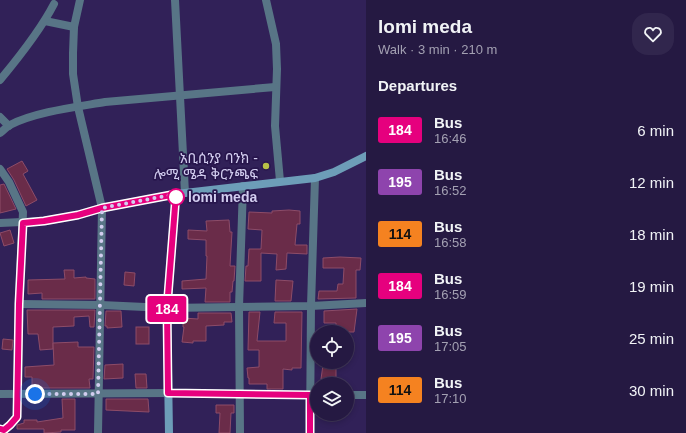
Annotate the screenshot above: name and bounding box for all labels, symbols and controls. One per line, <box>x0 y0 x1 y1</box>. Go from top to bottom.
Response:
button: heart <box>632 13 674 55</box>
text: lomi meda <box>378 16 472 37</box>
text: Walk · 3 min · 210 m <box>378 42 497 57</box>
text: Departures <box>378 77 457 94</box>
text: Bus <box>434 114 462 131</box>
text: 184 <box>388 122 412 138</box>
text: 6 min <box>637 122 674 139</box>
text: 16:46 <box>434 131 467 146</box>
place label: አቢሲንያ ባንክ - ሎሚ ሜዳ ቅርንጫፍ <box>154 150 258 182</box>
marker: አቢሲንያ ባንክ - ሎሚ ሜዳ ቅርንጫፍ <box>261 161 271 171</box>
text: Bus <box>434 166 462 183</box>
text: 195 <box>388 174 412 190</box>
text: 12 min <box>629 174 674 191</box>
text: 16:52 <box>434 183 467 198</box>
marker: lomi meda <box>167 188 185 206</box>
place label: lomi meda <box>188 189 257 205</box>
text: Bus <box>434 218 462 235</box>
text: 114 <box>389 226 411 242</box>
text: 18 min <box>629 226 674 243</box>
text: 16:58 <box>434 235 467 250</box>
text: Bus <box>434 270 462 287</box>
text: 184 <box>388 278 412 294</box>
text: 19 min <box>629 278 674 295</box>
text: 16:59 <box>434 287 467 302</box>
line badge: 184 <box>144 296 190 322</box>
text: 184 <box>155 301 179 317</box>
text: Bus <box>434 322 462 339</box>
map controls <box>310 325 354 421</box>
button: locate <box>310 325 354 369</box>
text: 195 <box>388 330 412 346</box>
text: 25 min <box>629 330 674 347</box>
text: 17:05 <box>434 339 467 354</box>
text: Bus <box>434 374 462 391</box>
button: layers <box>310 377 354 421</box>
text: 114 <box>389 382 411 398</box>
text: 30 min <box>629 382 674 399</box>
your location <box>25 384 45 404</box>
text: 17:10 <box>434 391 467 406</box>

